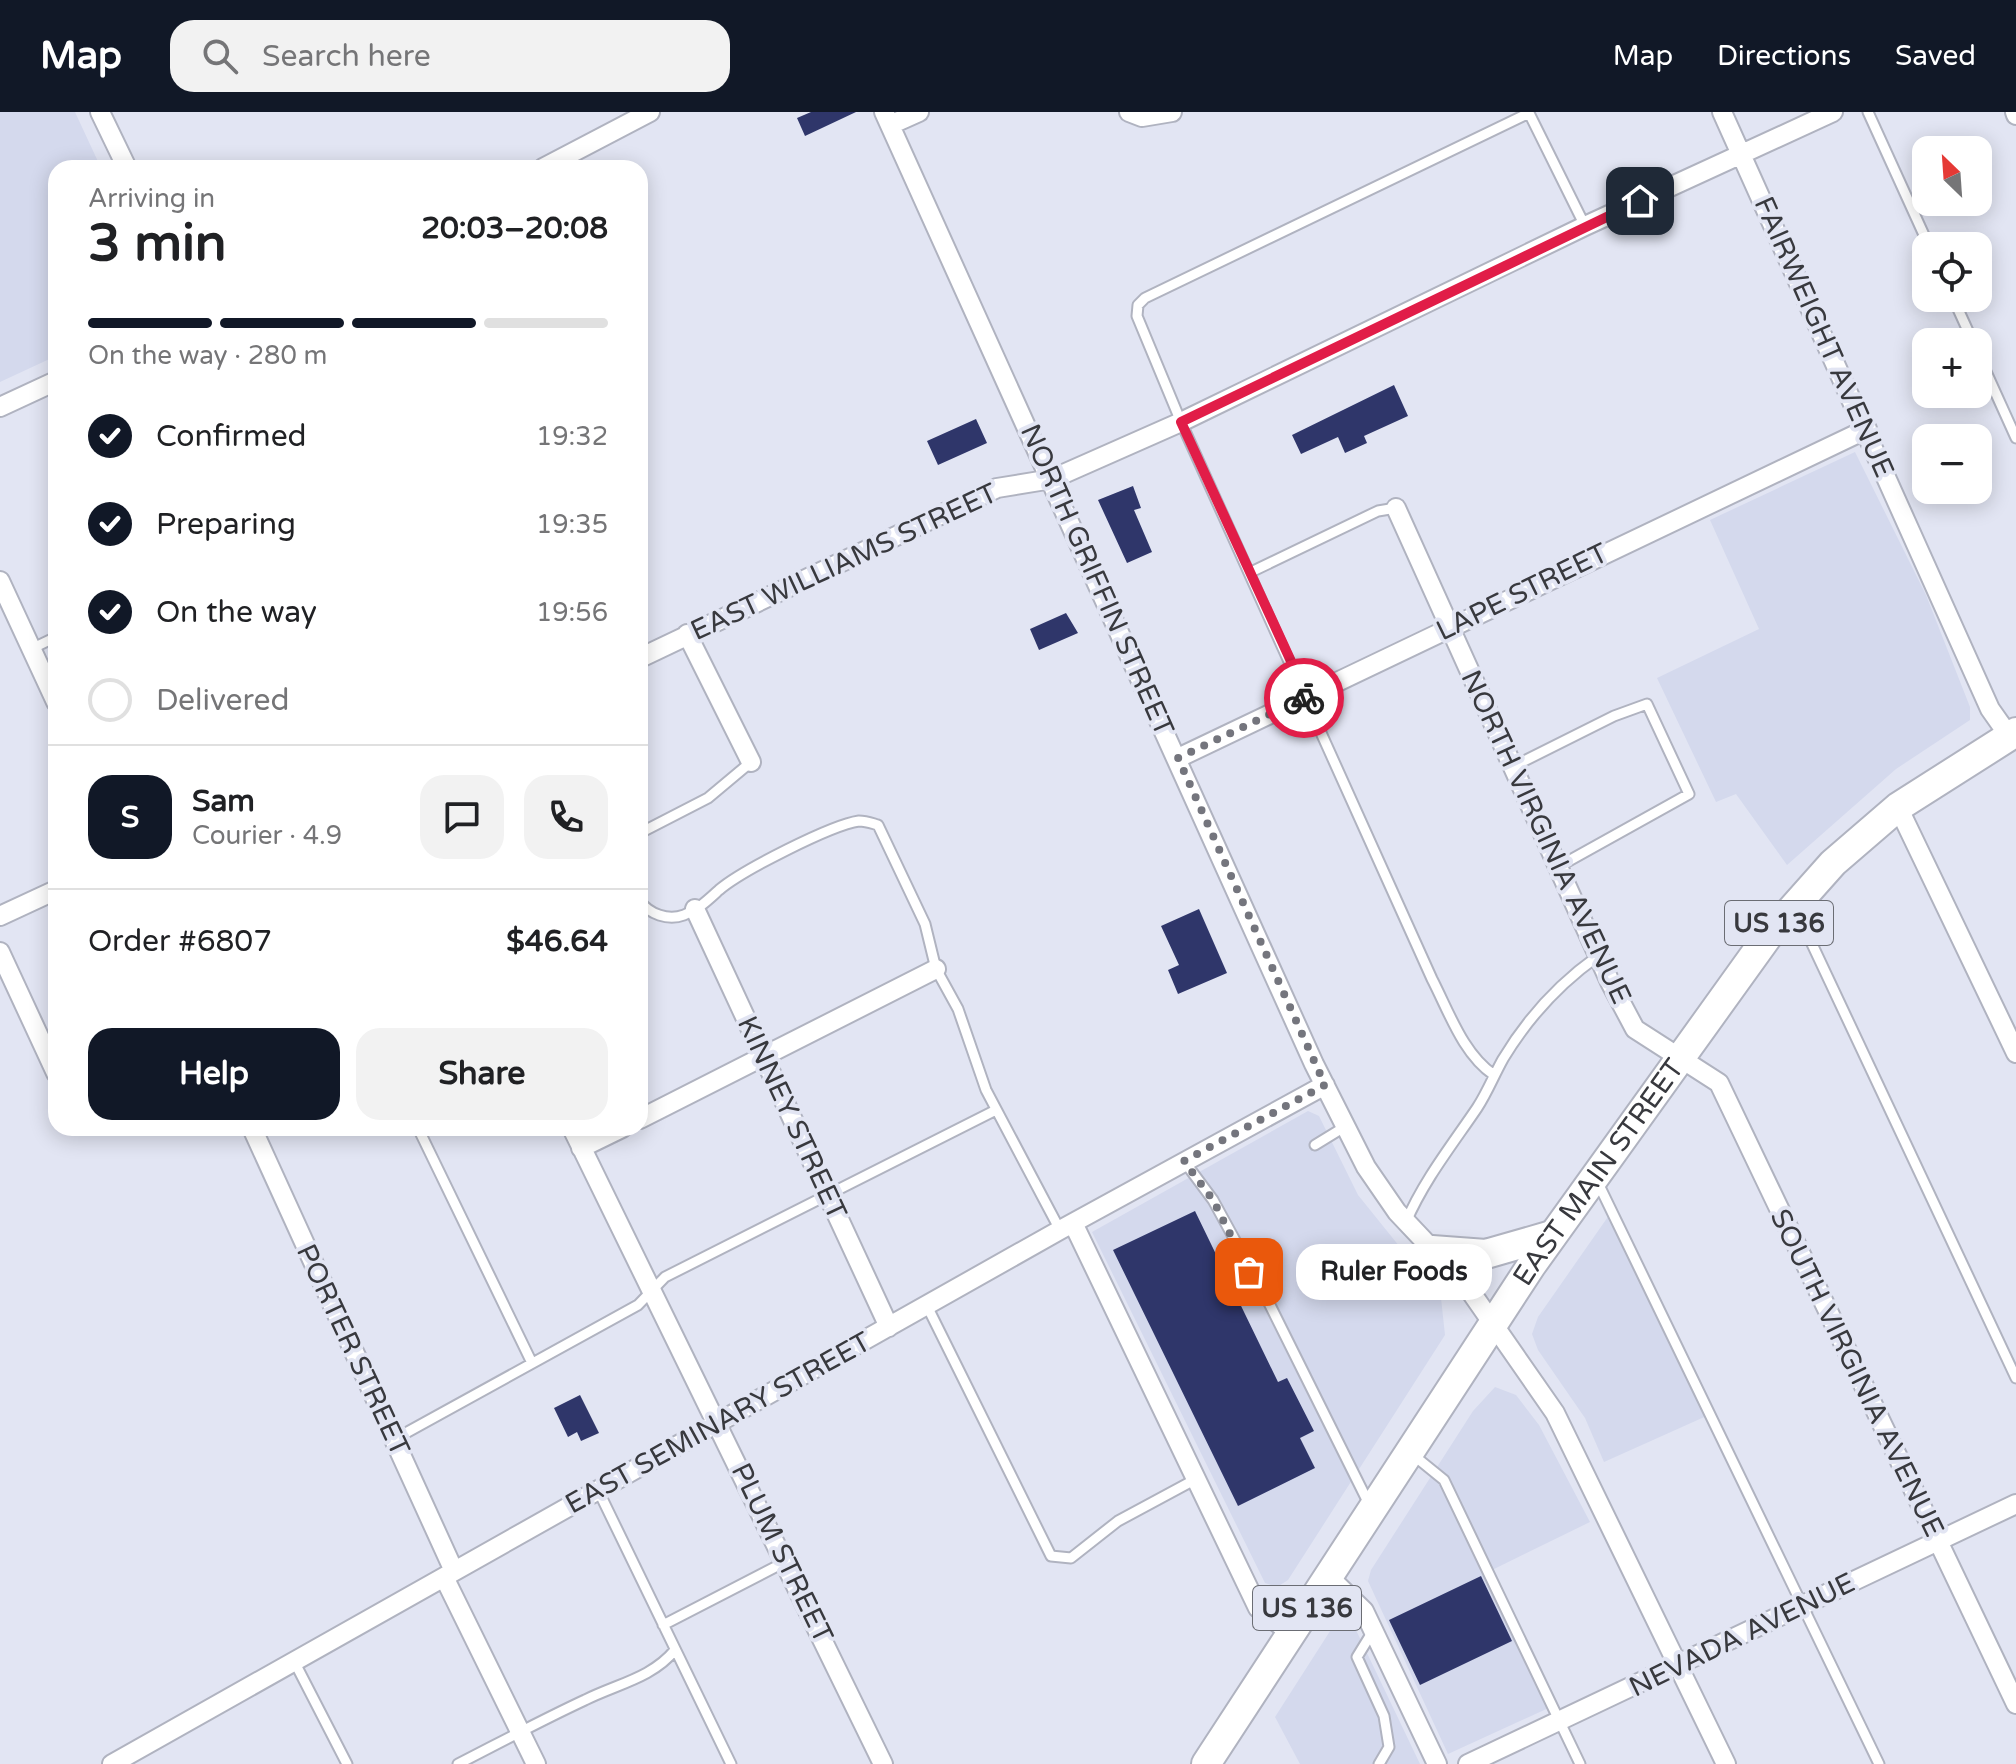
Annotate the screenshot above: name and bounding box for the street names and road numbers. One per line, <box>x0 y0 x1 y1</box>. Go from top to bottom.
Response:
street label: FAIRWEIGHT AVENUE <box>1747 191 1901 483</box>
street label: NORTH GRIFFIN STREET <box>1013 419 1181 741</box>
street label: EAST WILLIAMS STREET <box>685 476 1003 648</box>
street label: LAPE STREET <box>1431 536 1613 648</box>
street label: NORTH VIRGINIA AVENUE <box>1454 665 1638 1009</box>
road number: US 136 <box>1725 901 1833 945</box>
street label: KINNEY STREET <box>730 1011 854 1225</box>
street label: EAST MAIN STREET <box>1506 1052 1691 1292</box>
street label: SOUTH VIRGINIA AVENUE <box>1763 1204 1951 1542</box>
street label: PORTER STREET <box>289 1239 417 1461</box>
street label: EAST SEMINARY STREET <box>559 1325 877 1521</box>
street label: PLUM STREET <box>724 1458 840 1648</box>
street label: NEVADA AVENUE <box>1624 1566 1860 1704</box>
road number: US 136 <box>1253 1586 1361 1630</box>

